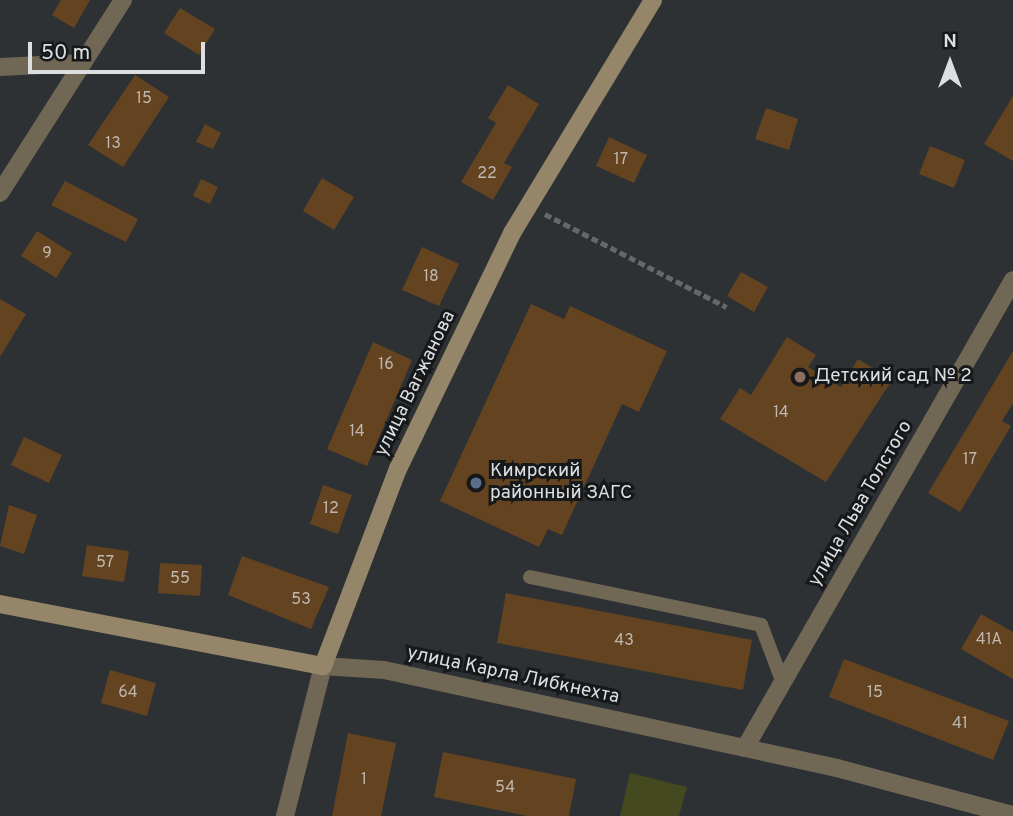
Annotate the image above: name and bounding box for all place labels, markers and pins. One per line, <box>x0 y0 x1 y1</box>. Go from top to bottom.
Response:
place label: Детский сад № 2 <box>814 366 972 388</box>
marker: Детский сад № 2 <box>792 369 808 385</box>
place label: Кимрский районный ЗАГС <box>490 461 632 505</box>
marker: Кимрский районный ЗАГС <box>468 475 484 491</box>

